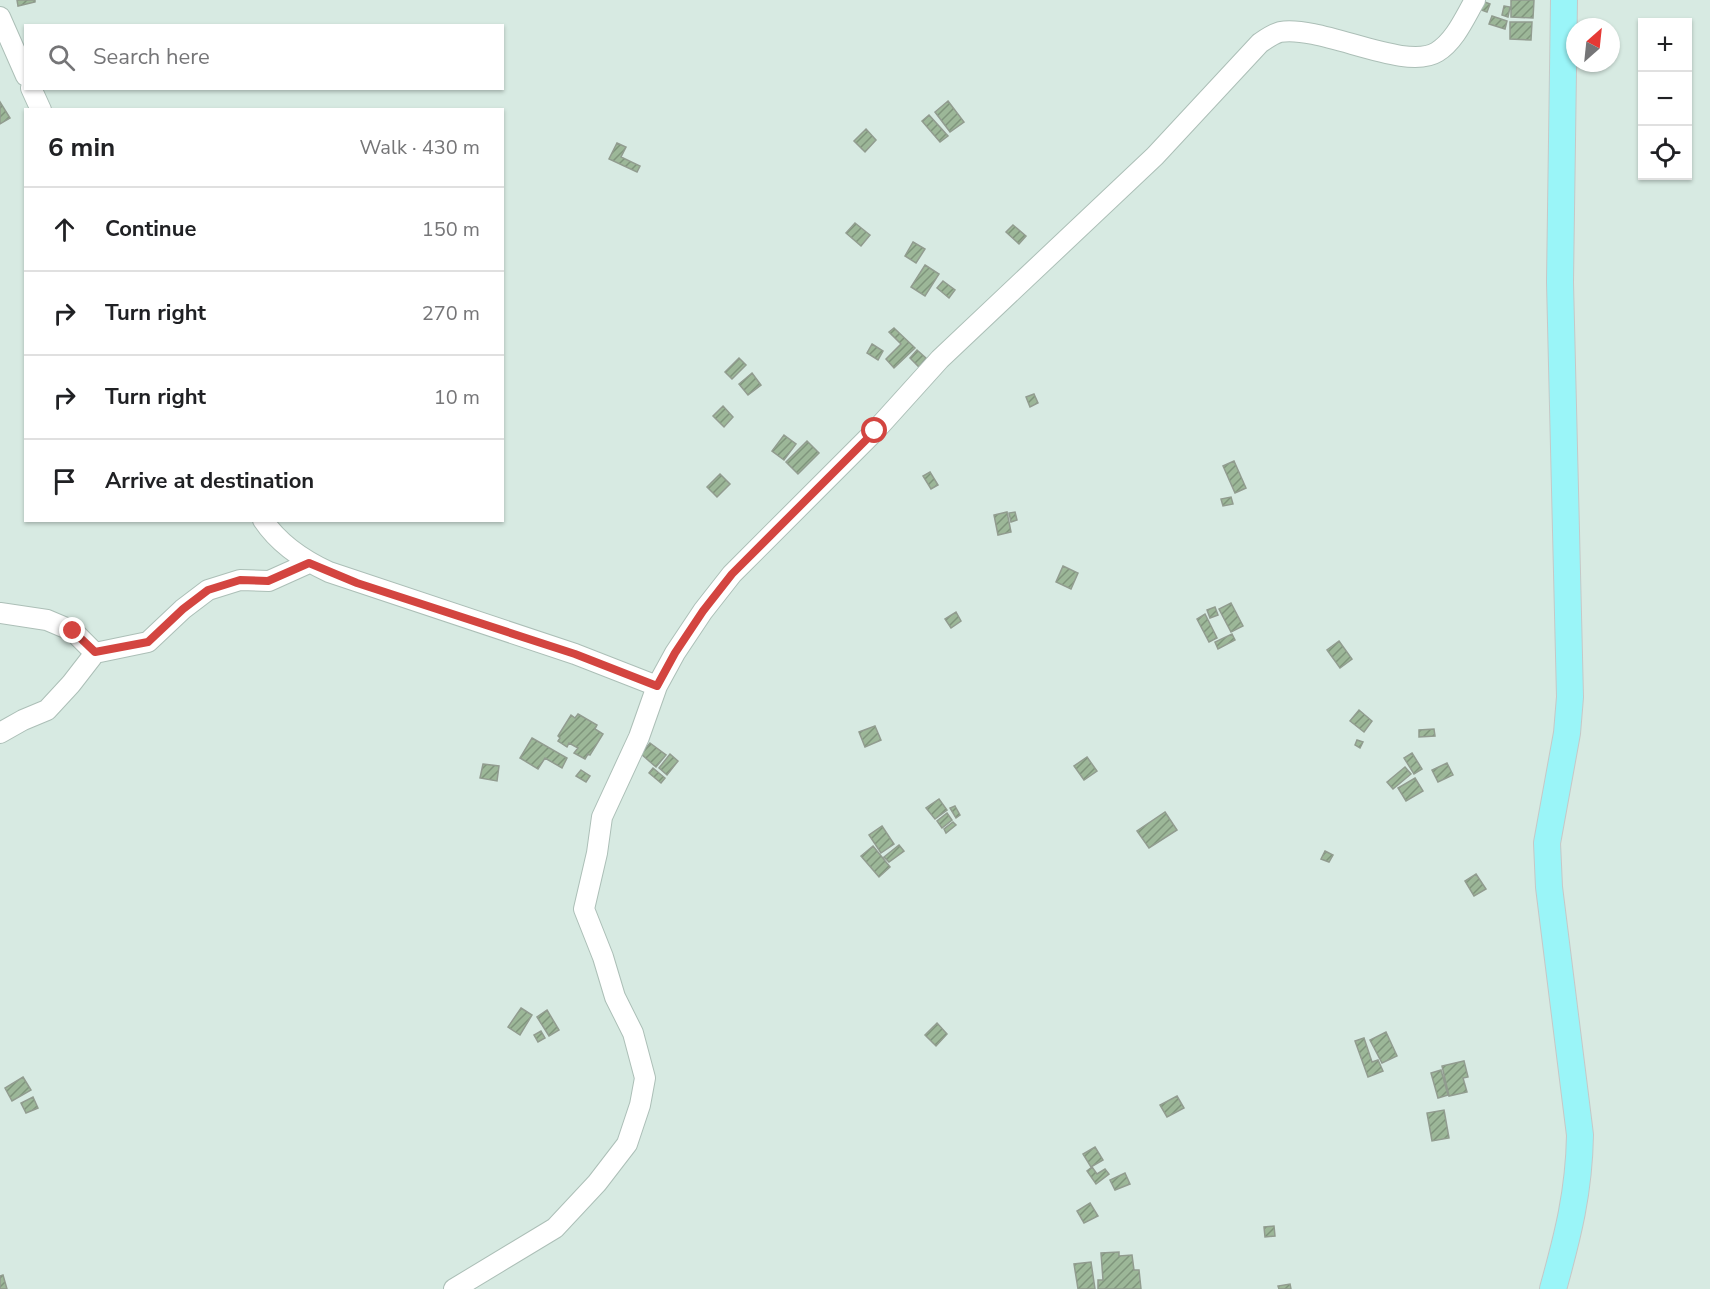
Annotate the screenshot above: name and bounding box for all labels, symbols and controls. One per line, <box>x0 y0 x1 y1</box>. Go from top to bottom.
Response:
north arrow <box>1566 18 1620 72</box>
map controls <box>1638 18 1692 180</box>
button: + <box>1638 18 1692 72</box>
search box <box>24 24 504 90</box>
icon: search <box>45 41 78 74</box>
text: Search here <box>93 42 210 72</box>
button: − <box>1638 72 1692 126</box>
button: locate <box>1638 126 1692 180</box>
text: 6 min <box>48 130 115 165</box>
text: Walk · 430 m <box>360 134 480 161</box>
icon: ahead <box>48 213 81 246</box>
text: Continue <box>105 214 196 244</box>
text: 150 m <box>422 216 480 243</box>
icon: right <box>48 297 81 330</box>
text: Turn right <box>105 298 206 328</box>
text: 270 m <box>422 300 480 327</box>
icon: right <box>48 381 81 414</box>
text: Turn right <box>105 382 206 412</box>
text: 10 m <box>434 384 480 411</box>
route start <box>861 417 887 443</box>
icon: arrive <box>48 465 81 498</box>
text: Arrive at destination <box>105 466 314 496</box>
route end <box>59 617 85 643</box>

